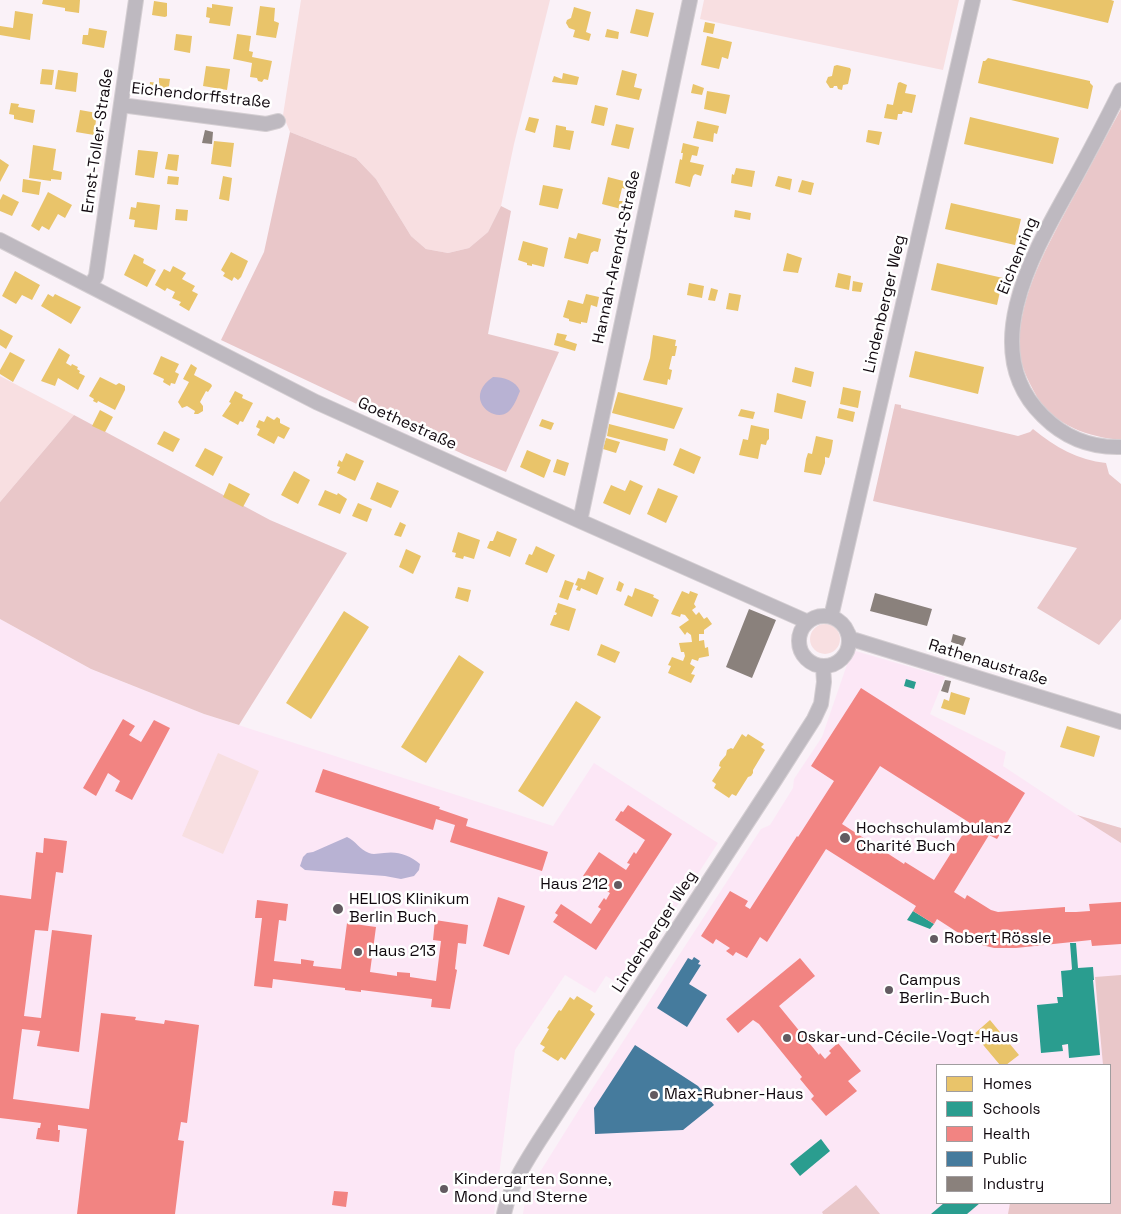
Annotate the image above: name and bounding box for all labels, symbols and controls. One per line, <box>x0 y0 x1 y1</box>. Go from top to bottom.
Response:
street label: Ernst-Toller-Straße <box>78 67 118 215</box>
street label: Eichendorffstraße <box>130 79 272 113</box>
street label: Hannah-Arendt-Straße <box>589 169 645 345</box>
street label: Eichenring <box>994 215 1042 297</box>
street label: Lindenberger Weg <box>860 233 910 375</box>
street label: Goethestraße <box>355 394 459 454</box>
street label: Rathenaustraße <box>926 636 1050 690</box>
place label: Hochschulambulanz Charité Buch <box>856 819 1011 857</box>
marker: Hochschulambulanz Charité Buch <box>838 831 852 845</box>
street label: Lindenberger Weg <box>609 868 701 996</box>
place label: Haus 212 <box>540 875 608 895</box>
marker: Haus 212 <box>612 879 624 891</box>
place label: HELIOS Klinikum Berlin Buch <box>349 890 469 928</box>
marker: HELIOS Klinikum Berlin Buch <box>331 902 345 916</box>
place label: Robert Rössle <box>944 929 1052 949</box>
marker: Robert Rössle <box>928 933 940 945</box>
place label: Haus 213 <box>368 942 436 962</box>
marker: Haus 213 <box>352 946 364 958</box>
place label: Campus Berlin-Buch <box>899 971 990 1009</box>
marker: Campus Berlin-Buch <box>883 984 895 996</box>
place label: Oskar-und-Cécile-Vogt-Haus <box>797 1028 1019 1048</box>
marker: Oskar-und-Cécile-Vogt-Haus <box>781 1032 793 1044</box>
legend <box>936 1064 1111 1204</box>
text: Homes <box>983 1074 1032 1093</box>
place label: Max-Rubner-Haus <box>664 1085 803 1105</box>
marker: Max-Rubner-Haus <box>648 1089 660 1101</box>
text: Schools <box>983 1099 1040 1118</box>
text: Health <box>983 1124 1030 1143</box>
text: Public <box>983 1149 1027 1168</box>
place label: Kindergarten Sonne, Mond und Sterne <box>454 1170 612 1208</box>
text: Industry <box>983 1174 1044 1193</box>
marker: Kindergarten Sonne, Mond und Sterne <box>438 1183 450 1195</box>

